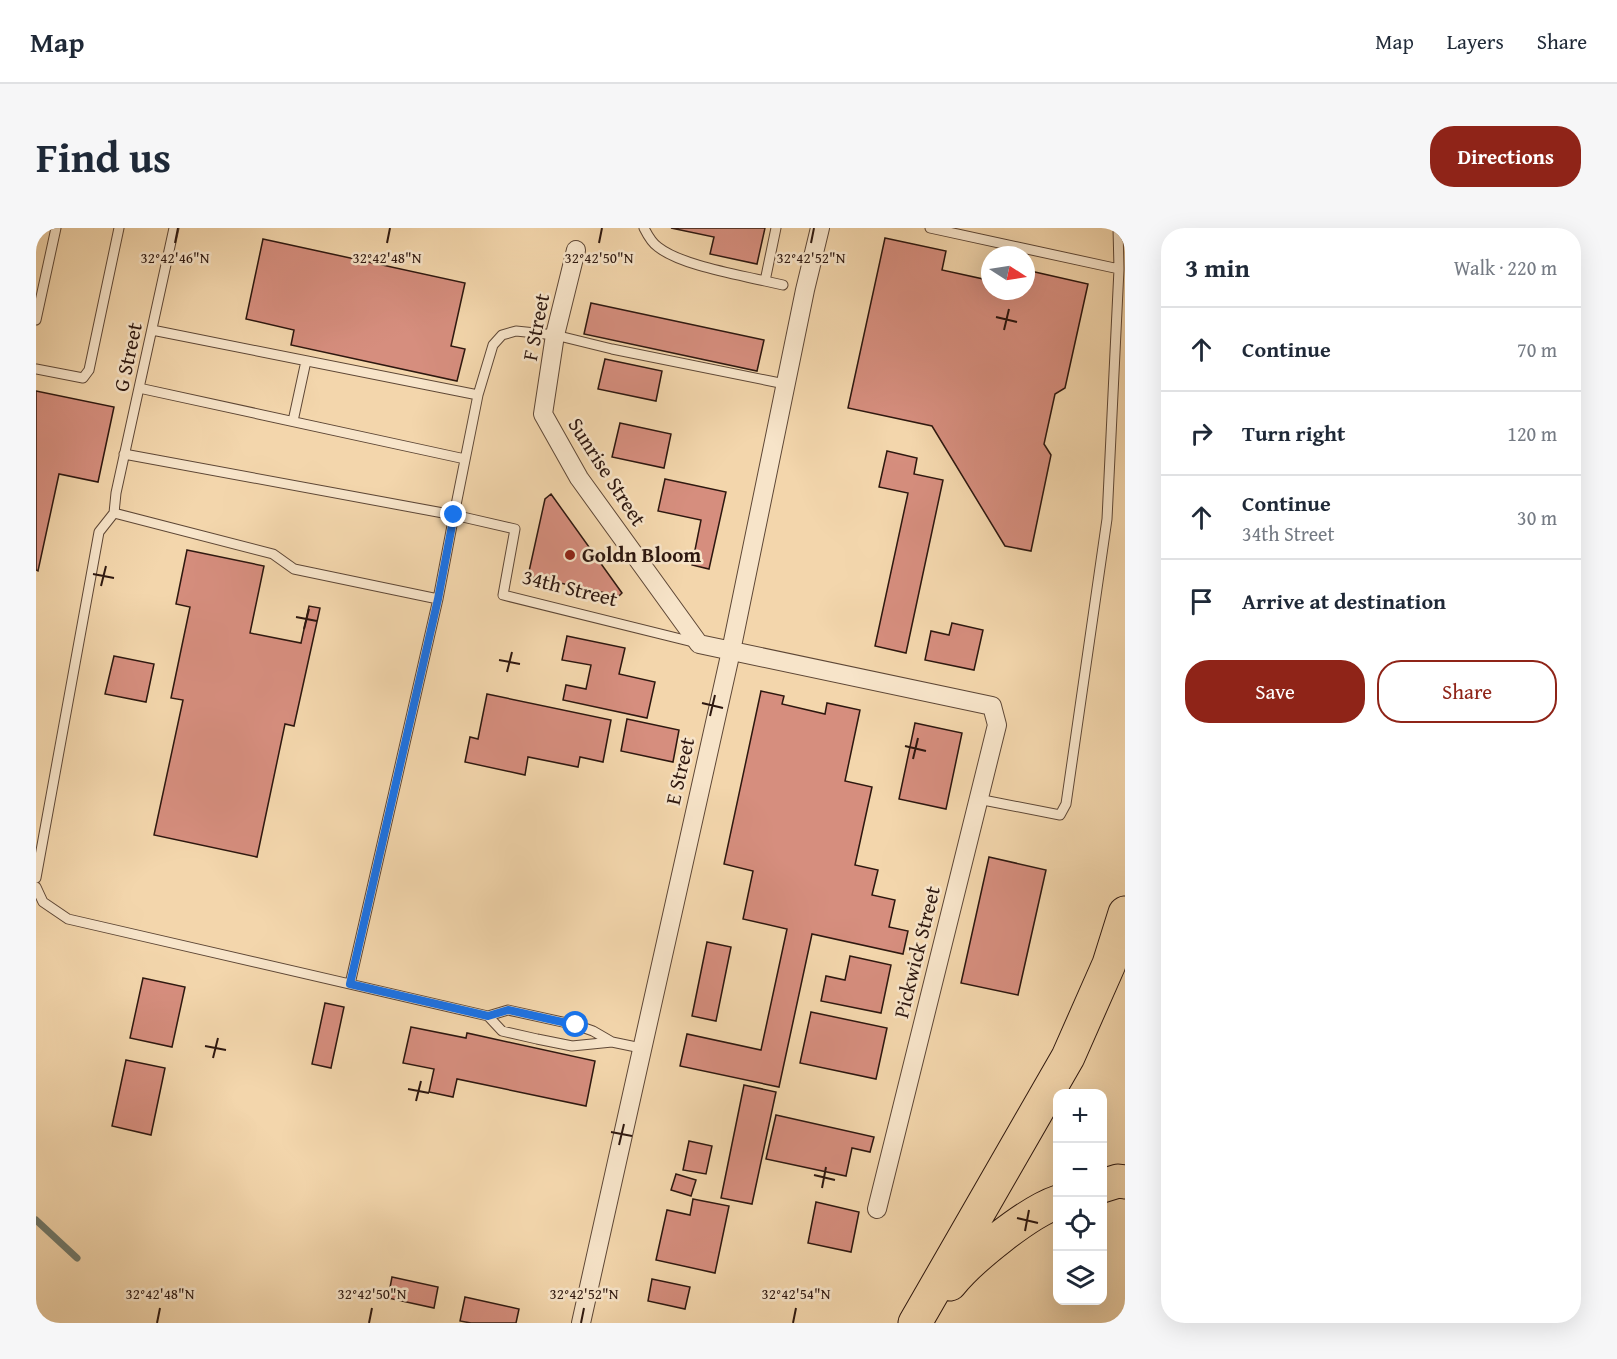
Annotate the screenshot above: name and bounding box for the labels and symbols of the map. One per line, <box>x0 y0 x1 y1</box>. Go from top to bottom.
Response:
north arrow <box>981 246 1035 300</box>
text: 32°42'46"N <box>141 247 210 268</box>
text: 32°42'48"N <box>353 247 422 268</box>
text: 32°42'50"N <box>565 247 634 268</box>
text: 32°42'52"N <box>777 247 846 268</box>
street label: F Street <box>514 290 557 363</box>
street label: G Street <box>105 319 150 394</box>
street label: Sunrise Street <box>561 411 654 533</box>
route end <box>440 501 466 527</box>
place label: Goldn Bloom <box>582 539 701 570</box>
marker: Goldn Bloom <box>563 548 577 562</box>
street label: 34th Street <box>519 561 622 614</box>
street label: E Street <box>657 734 702 808</box>
street label: Pickwick Street <box>885 882 948 1021</box>
route start <box>562 1011 588 1037</box>
text: 32°42'48"N <box>126 1283 195 1304</box>
text: 32°42'50"N <box>338 1283 407 1304</box>
text: 32°42'52"N <box>550 1283 619 1304</box>
text: 32°42'54"N <box>762 1283 831 1304</box>

